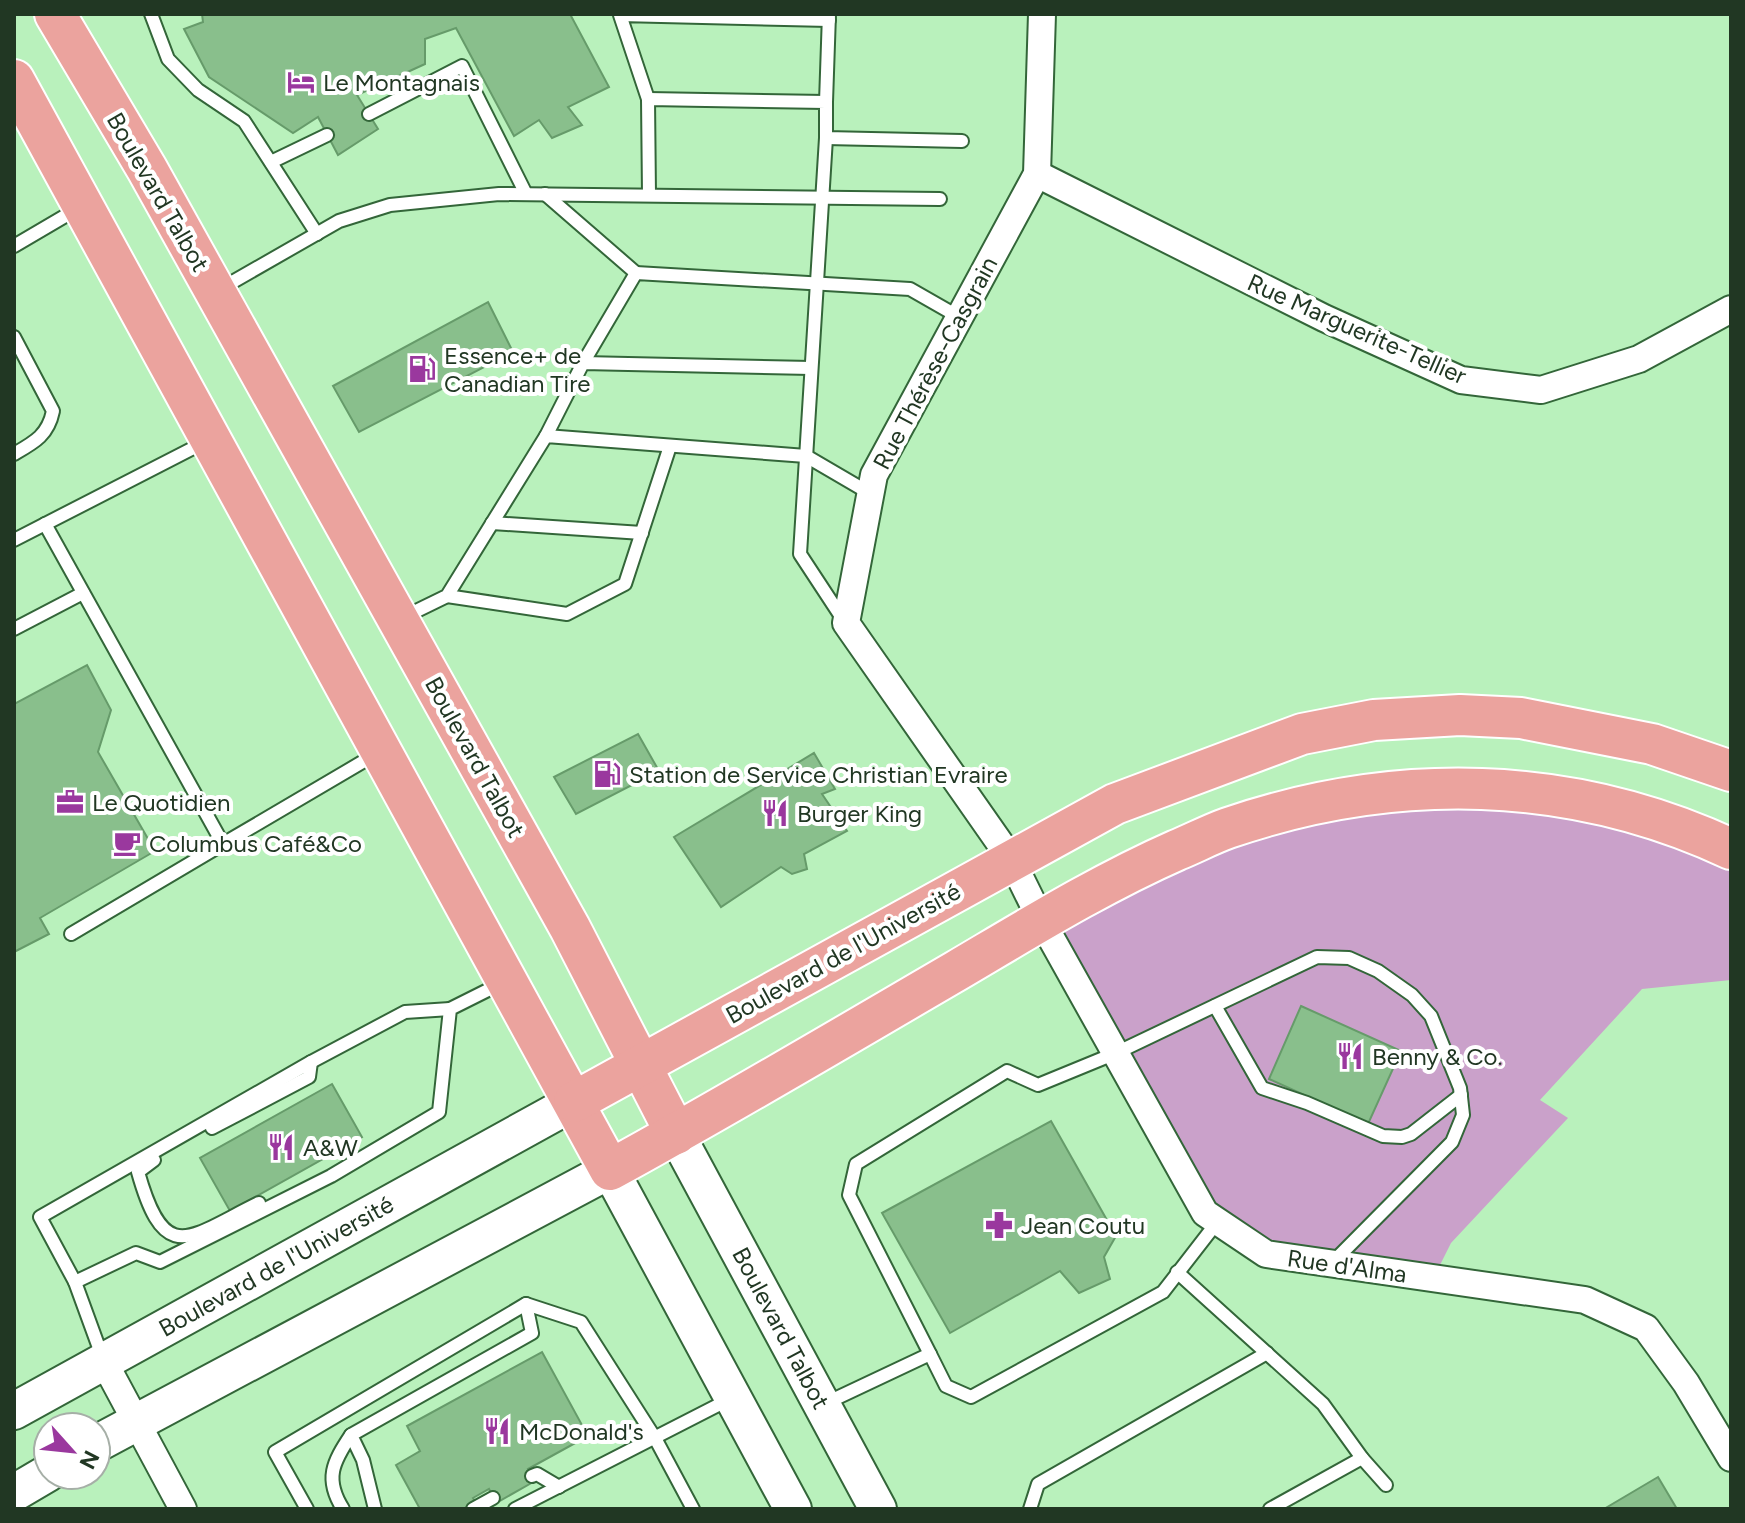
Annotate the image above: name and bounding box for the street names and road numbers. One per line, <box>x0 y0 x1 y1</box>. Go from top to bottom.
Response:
street label: Boulevard Talbot <box>101 107 215 277</box>
street label: Rue Thérèse-Casgrain <box>867 252 1003 474</box>
street label: Rue Marguerite-Tellier <box>1243 268 1471 390</box>
street label: Boulevard Talbot <box>419 672 531 842</box>
street label: Boulevard de l'Université <box>721 876 965 1030</box>
street label: Boulevard de l'Université <box>154 1189 398 1343</box>
street label: Boulevard Talbot <box>726 1242 836 1414</box>
street label: Rue d'Alma <box>1285 1243 1409 1289</box>

